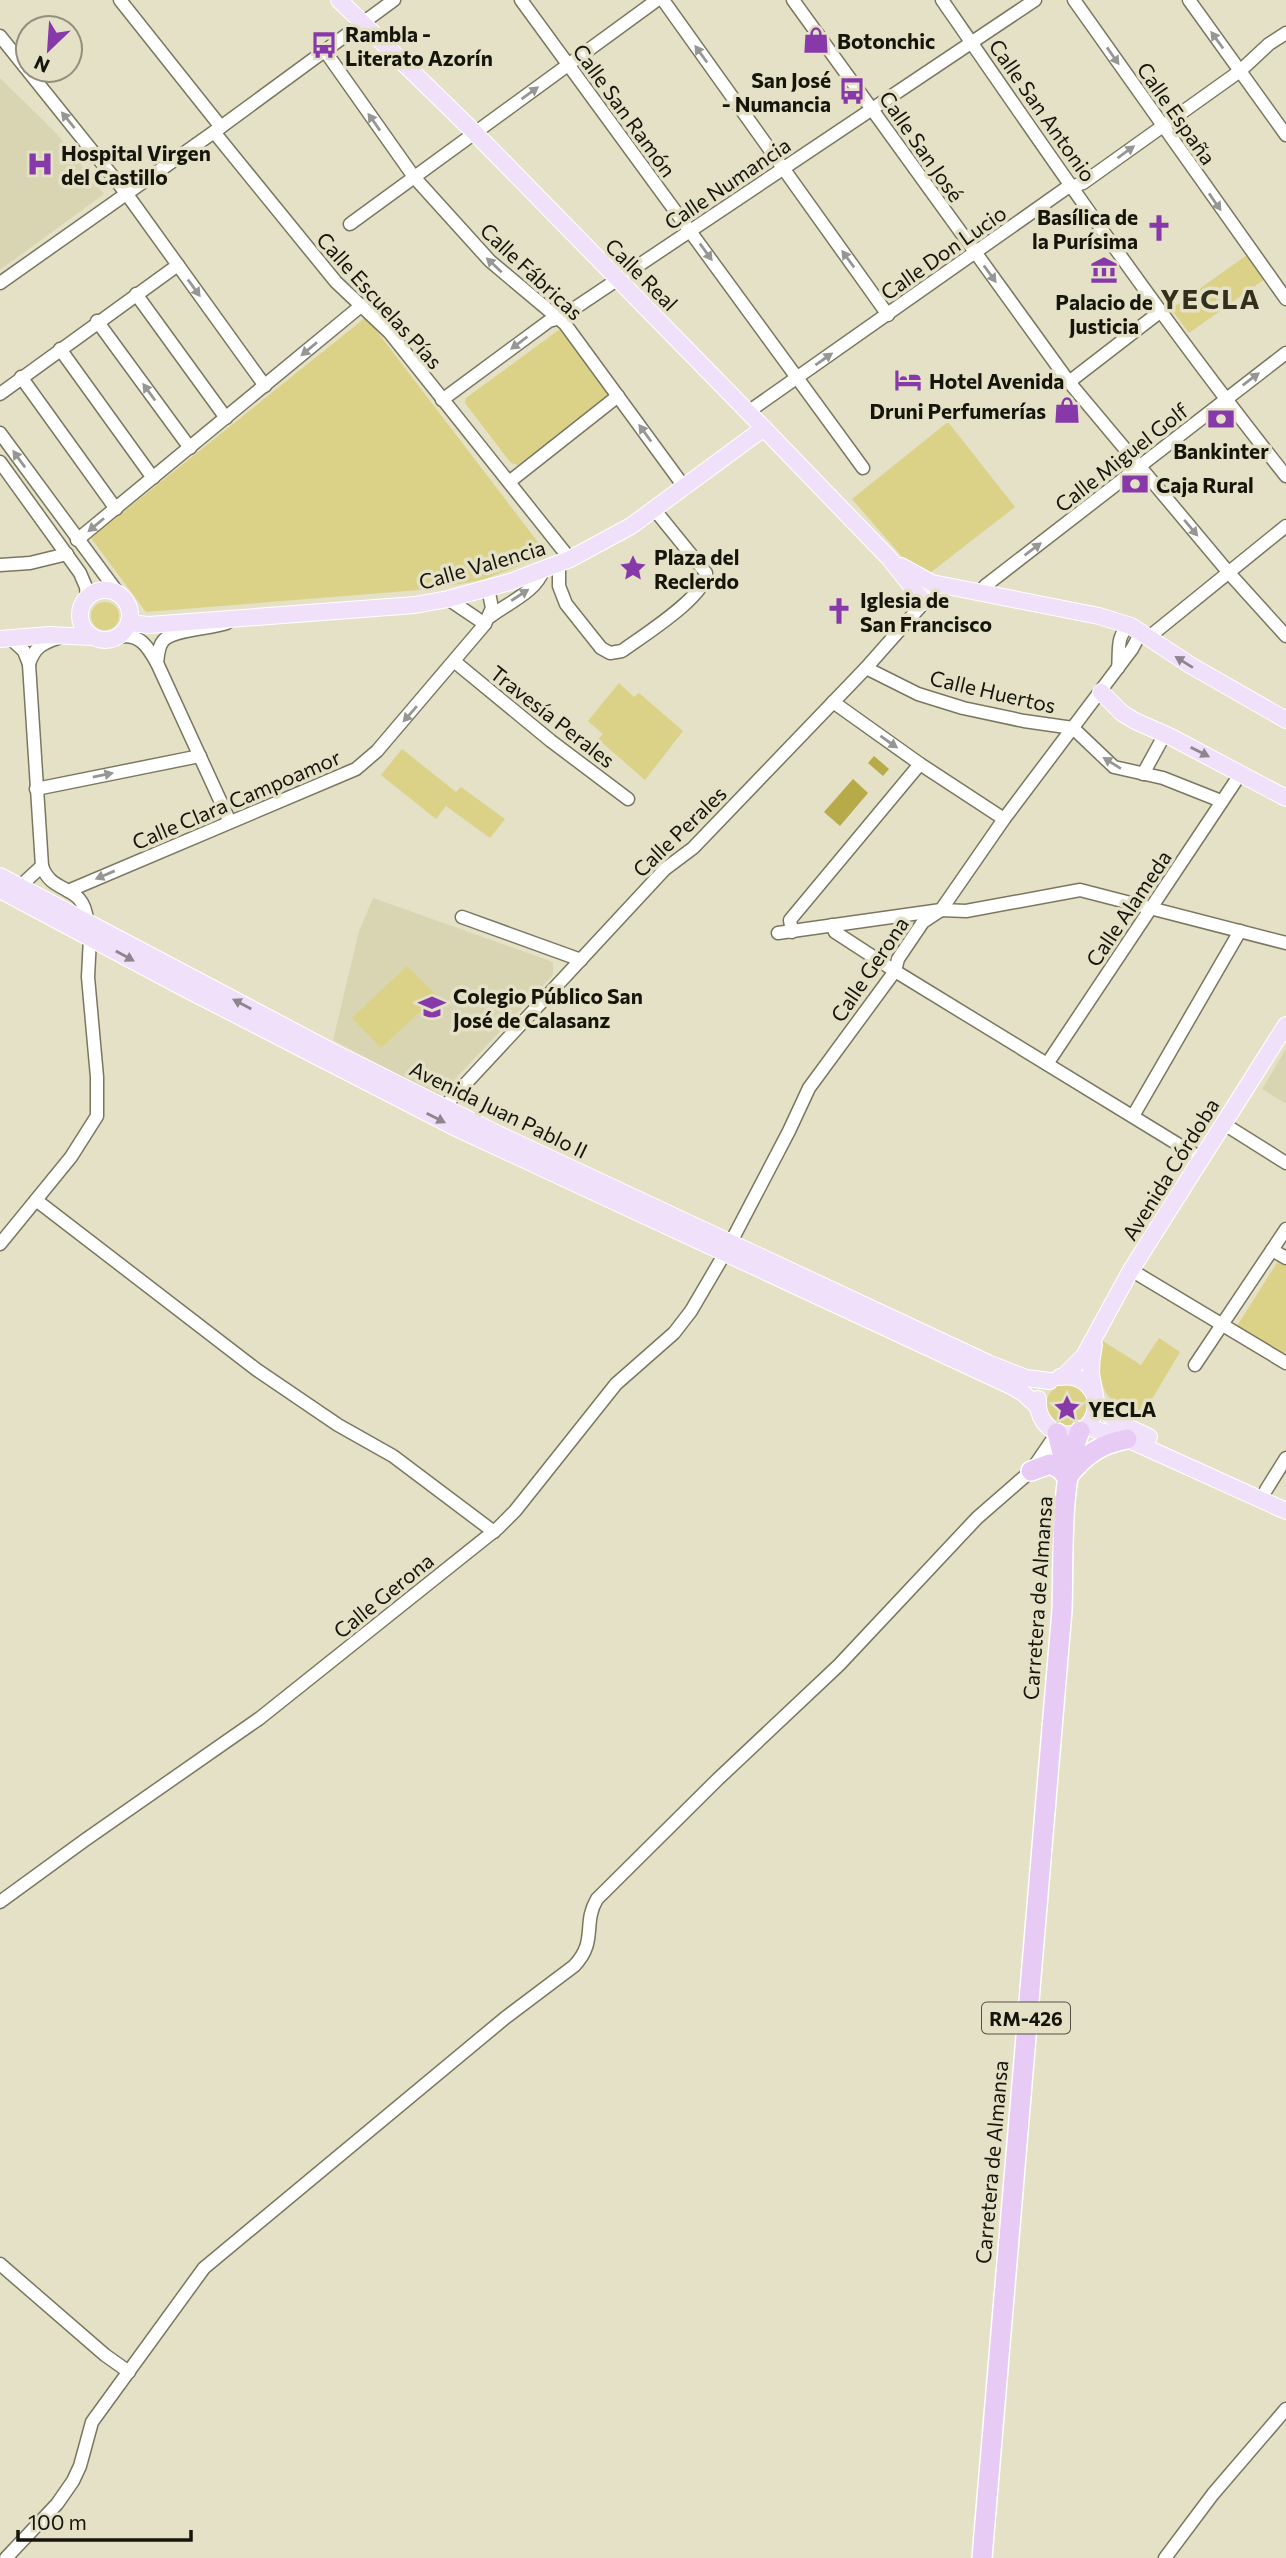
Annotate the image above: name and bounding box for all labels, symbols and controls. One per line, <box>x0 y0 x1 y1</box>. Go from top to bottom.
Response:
north arrow <box>14 14 84 84</box>
place label: Rambla - Literato Azorín <box>345 21 493 70</box>
shop icon: Botonchic <box>801 25 831 55</box>
place label: Botonchic <box>837 28 935 53</box>
bus stop icon: Rambla - Literato Azorín <box>309 30 339 60</box>
one-way arrow <box>1211 31 1225 49</box>
street label: Calle San Antonio <box>985 34 1101 186</box>
street label: Calle San Ramón <box>568 39 682 181</box>
one-way arrow <box>694 45 708 63</box>
one-way arrow <box>1106 47 1120 65</box>
text: N <box>30 51 53 78</box>
street label: Calle España <box>1132 57 1222 169</box>
place label: San José - Numancia <box>722 67 831 116</box>
bus stop icon: San José - Numancia <box>837 76 867 106</box>
one-way arrow <box>521 86 539 100</box>
street label: Calle San José <box>875 86 969 206</box>
one-way arrow <box>62 111 76 129</box>
one-way arrow <box>367 113 381 131</box>
street label: Calle Numancia <box>659 132 795 234</box>
place label: Hospital Virgen del Castillo <box>61 140 211 189</box>
one-way arrow <box>1117 145 1135 159</box>
hospital icon: Hospital Virgen del Castillo <box>25 149 55 179</box>
one-way arrow <box>1208 193 1222 211</box>
street label: Calle Don Lucio <box>876 200 1010 304</box>
place label: Basílica de la Purísima <box>1032 204 1138 253</box>
church icon: Basílica de la Purísima <box>1144 213 1174 243</box>
street label: Calle Fábricas <box>476 217 588 325</box>
street label: Calle Escuelas Pías <box>312 227 448 373</box>
street label: Calle Real <box>601 233 683 315</box>
one-way arrow <box>699 243 713 261</box>
one-way arrow <box>841 250 855 268</box>
museum icon: Palacio de Justicia <box>1089 255 1119 285</box>
one-way arrow <box>486 257 503 273</box>
one-way arrow <box>983 265 997 283</box>
one-way arrow <box>187 279 201 297</box>
district label: YECLA <box>1160 281 1262 315</box>
place label: Palacio de Justicia <box>1055 289 1153 338</box>
one-way arrow <box>511 335 529 350</box>
one-way arrow <box>301 341 319 356</box>
one-way arrow <box>815 353 834 366</box>
hotel icon: Hotel Avenida <box>893 365 923 395</box>
place label: Hotel Avenida <box>929 368 1064 393</box>
one-way arrow <box>1242 372 1260 387</box>
one-way arrow <box>142 384 157 402</box>
shop icon: Druni Perfumerías <box>1052 395 1082 425</box>
street label: Calle Miguel Golf <box>1050 397 1193 517</box>
place label: Druni Perfumerías <box>870 398 1046 423</box>
bank icon: Bankinter <box>1206 404 1236 434</box>
one-way arrow <box>638 423 652 442</box>
place label: Bankinter <box>1173 438 1269 463</box>
one-way arrow <box>12 450 26 468</box>
bank icon: Caja Rural <box>1120 469 1150 499</box>
place label: Caja Rural <box>1156 472 1254 497</box>
one-way arrow <box>88 517 105 532</box>
one-way arrow <box>1183 520 1198 537</box>
street label: Calle Valencia <box>416 534 548 594</box>
one-way arrow <box>1024 542 1042 557</box>
place label: Plaza del Reclerdo <box>654 544 739 593</box>
place icon: Plaza del Reclerdo <box>618 553 648 583</box>
place label: Iglesia de San Francisco <box>860 587 992 636</box>
one-way arrow <box>510 588 529 601</box>
church icon: Iglesia de San Francisco <box>824 596 854 626</box>
one-way arrow <box>1175 655 1194 668</box>
street label: Travesía Perales <box>486 660 620 772</box>
street label: Calle Huertos <box>928 664 1058 718</box>
one-way arrow <box>402 705 418 723</box>
one-way arrow <box>880 735 898 749</box>
street label: Calle Clara Campoamor <box>128 744 344 854</box>
one-way arrow <box>1190 746 1210 757</box>
one-way arrow <box>1102 757 1121 769</box>
one-way arrow <box>92 770 114 781</box>
street label: Calle Perales <box>627 780 731 882</box>
street label: Calle Alameda <box>1080 845 1176 971</box>
one-way arrow <box>94 870 115 881</box>
street label: Calle Gerona <box>825 912 913 1026</box>
one-way arrow <box>116 950 136 962</box>
place label: Colegio Público San José de Calasanz <box>453 983 643 1032</box>
school or university icon: Colegio Público San José de Calasanz <box>417 992 447 1022</box>
one-way arrow <box>232 998 252 1010</box>
street label: Avenida Juan Pablo II <box>406 1055 592 1163</box>
street label: Avenida Córdoba <box>1116 1093 1224 1245</box>
one-way arrow <box>426 1112 446 1124</box>
place icon: YECLA <box>1052 1393 1082 1423</box>
place label: YECLA <box>1088 1396 1156 1421</box>
street label: Carretera de Almansa <box>1017 1495 1057 1701</box>
street label: Calle Gerona <box>328 1547 438 1643</box>
road number: RM-426 <box>982 2002 1070 2034</box>
street label: Carretera de Almansa <box>970 2059 1012 2265</box>
scale bar <box>18 2498 191 2542</box>
text: 100 m <box>28 2509 87 2534</box>

